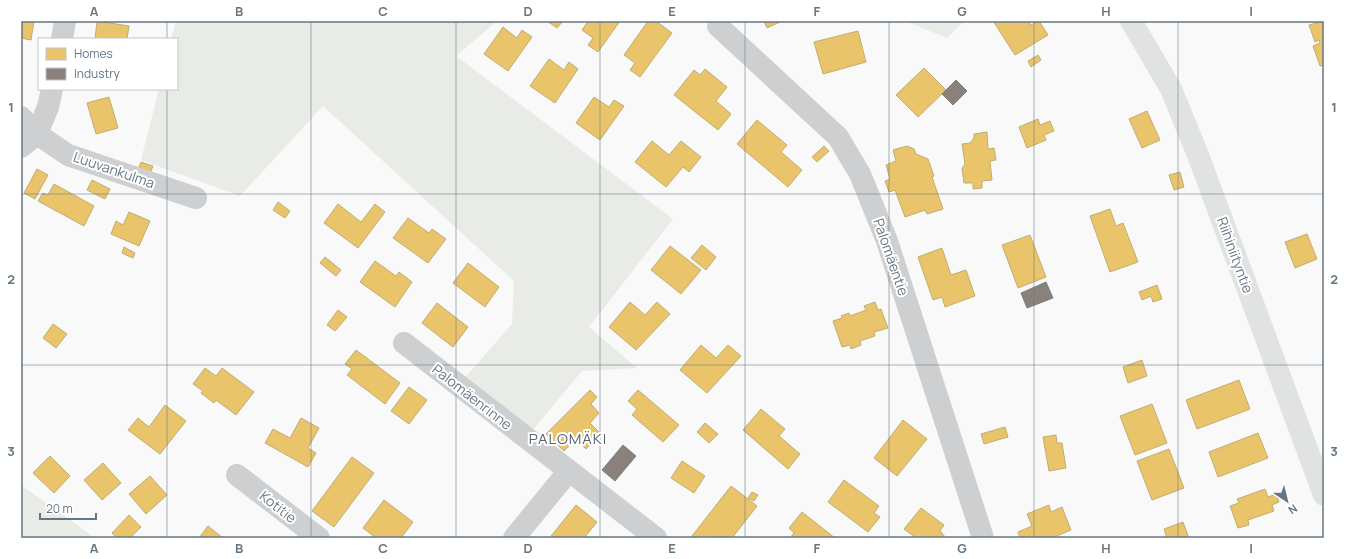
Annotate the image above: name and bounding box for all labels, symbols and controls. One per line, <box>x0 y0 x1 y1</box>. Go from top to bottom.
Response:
text: A <box>90 2 99 20</box>
text: B <box>235 2 243 20</box>
text: C <box>378 2 388 20</box>
text: D <box>523 2 533 20</box>
text: E <box>668 2 676 20</box>
text: F <box>814 2 821 20</box>
text: G <box>957 2 967 20</box>
text: H <box>1101 2 1111 20</box>
text: I <box>1249 2 1253 20</box>
legend <box>38 38 178 90</box>
text: Homes <box>74 45 113 62</box>
text: Industry <box>74 65 120 82</box>
text: 1 <box>8 98 14 116</box>
text: 1 <box>1331 98 1337 116</box>
street label: Luuvankulma <box>71 147 157 192</box>
street label: Riihiniityntie <box>1213 214 1258 296</box>
street label: Palomäentie <box>869 216 914 298</box>
text: 2 <box>7 270 15 288</box>
text: 2 <box>1330 270 1338 288</box>
street label: Palomäenrinne <box>428 359 516 434</box>
district label: PALOMÄKI <box>529 428 607 449</box>
text: 3 <box>7 442 15 460</box>
text: 3 <box>1330 442 1338 460</box>
north arrow <box>1267 481 1307 521</box>
street label: Kotitie <box>256 486 301 527</box>
scale bar <box>40 495 96 521</box>
text: 20 m <box>46 500 73 517</box>
text: N <box>1285 501 1301 518</box>
text: A <box>90 539 99 557</box>
text: B <box>235 539 243 557</box>
text: C <box>378 539 388 557</box>
text: D <box>523 539 533 557</box>
text: E <box>668 539 676 557</box>
text: F <box>814 539 821 557</box>
text: G <box>957 539 967 557</box>
text: H <box>1101 539 1111 557</box>
text: I <box>1249 539 1253 557</box>

